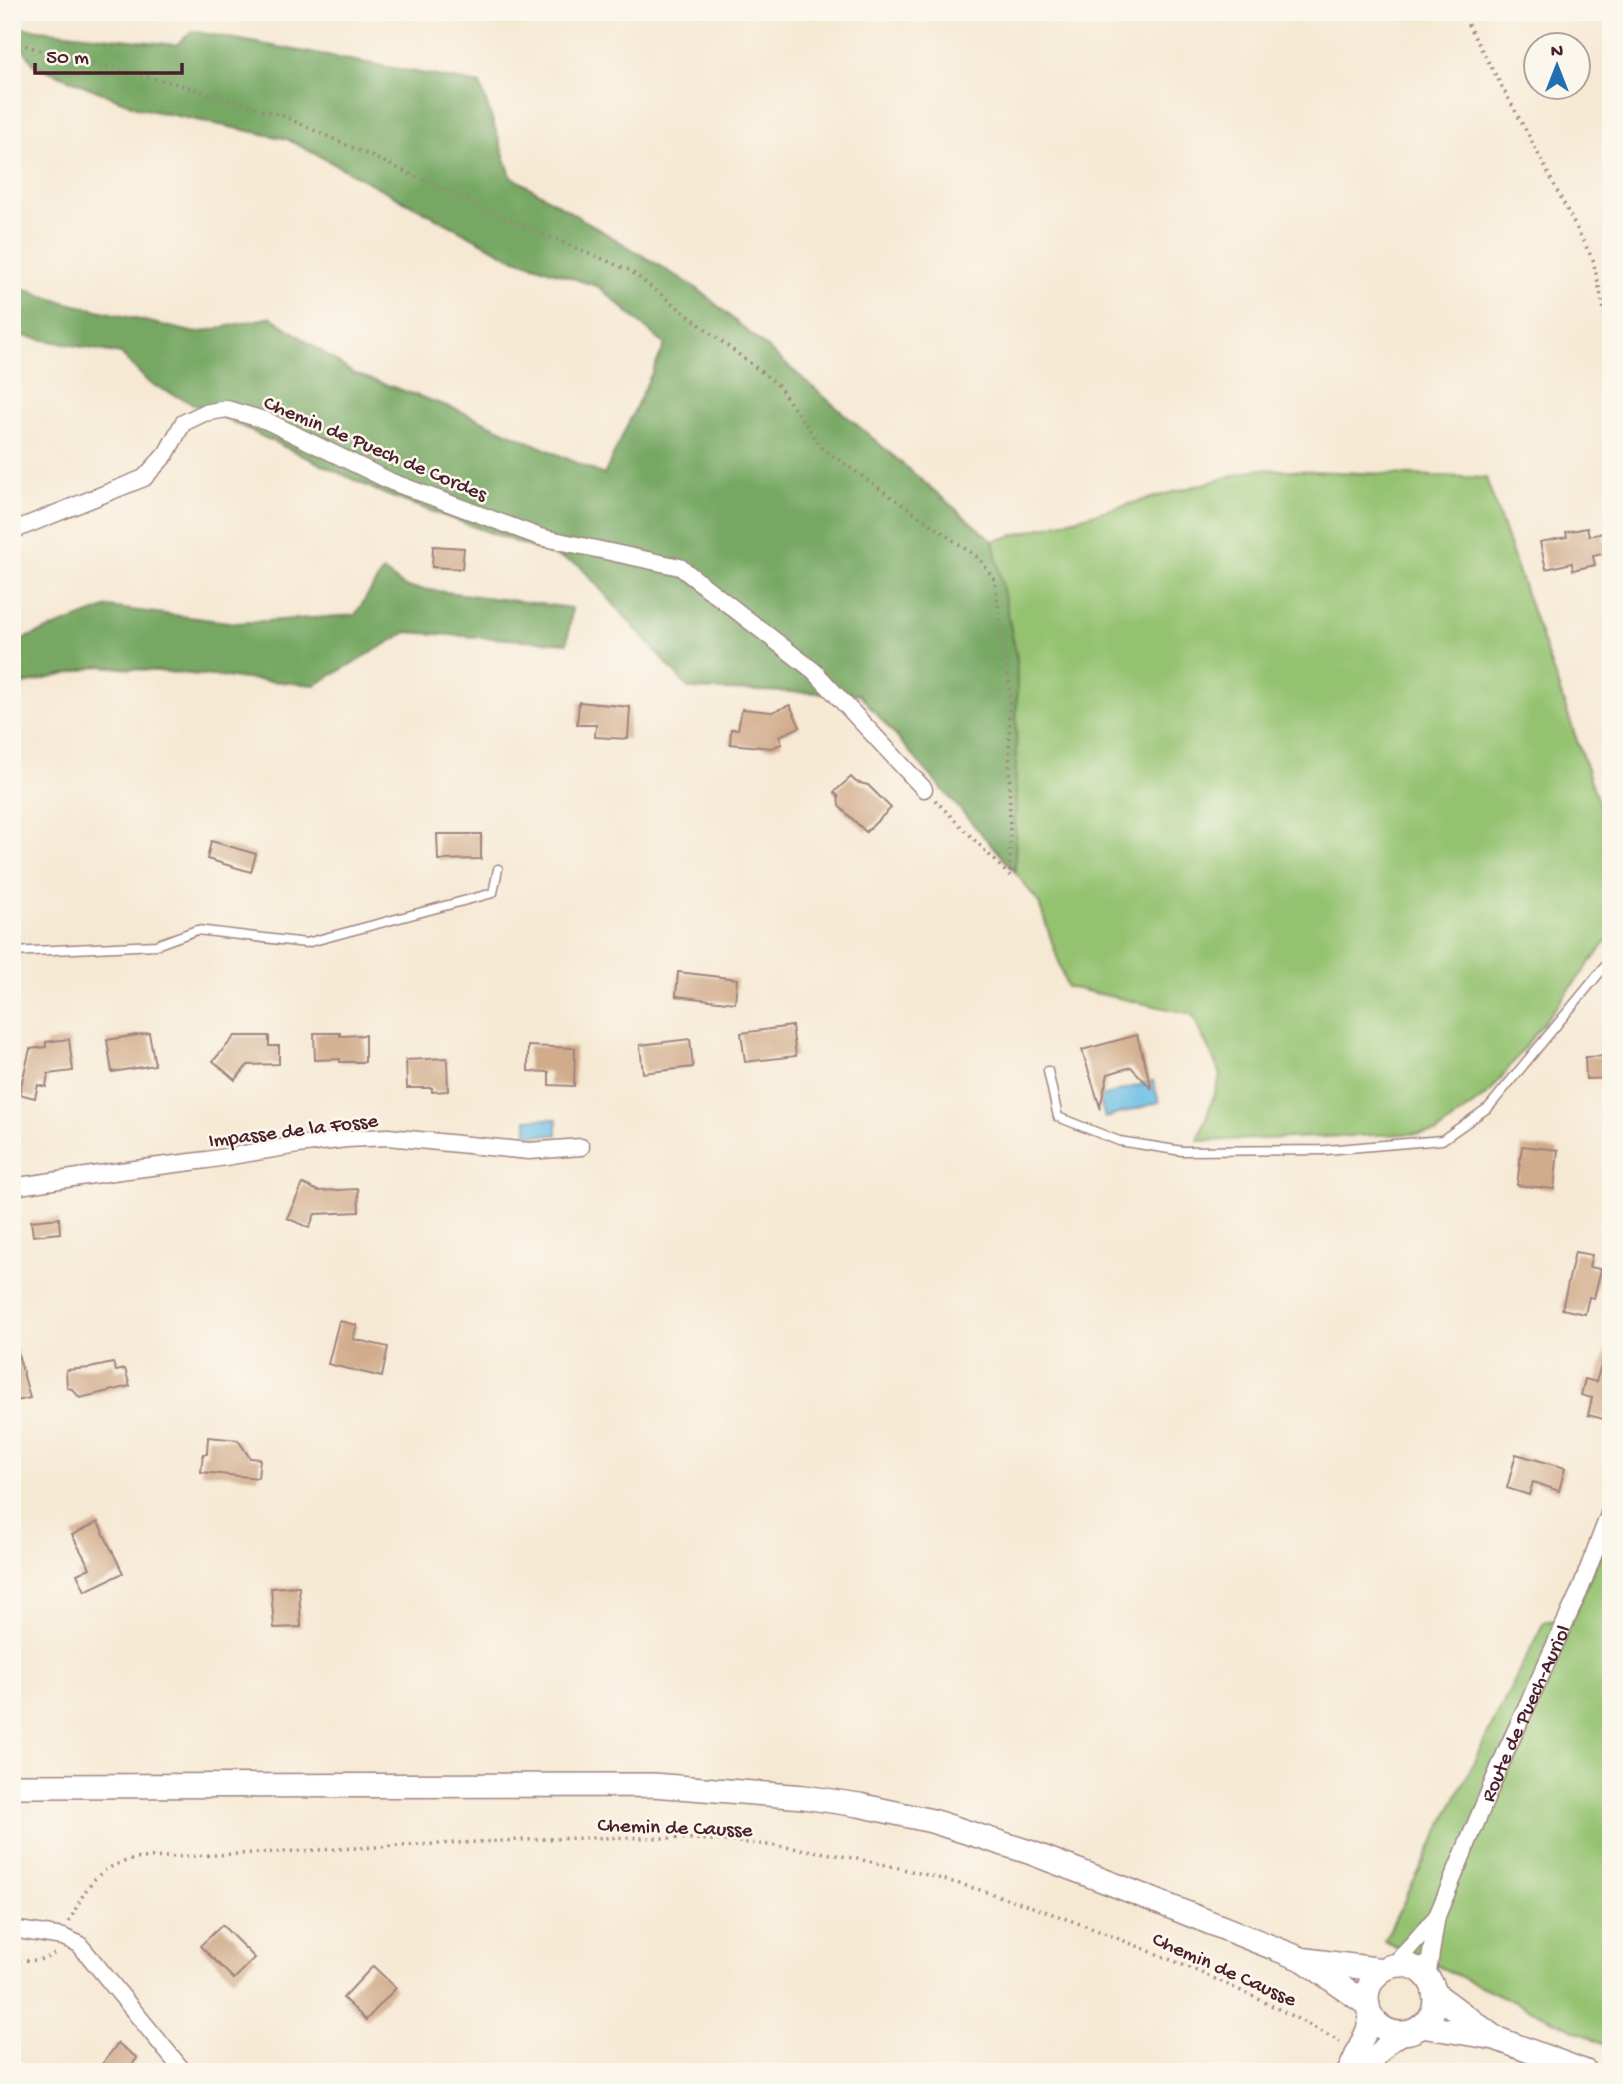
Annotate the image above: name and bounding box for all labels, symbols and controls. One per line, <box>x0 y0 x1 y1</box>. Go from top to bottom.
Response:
scale bar <box>35 32 182 76</box>
north arrow <box>1522 32 1592 102</box>
text: N <box>1551 41 1563 64</box>
text: 50 m <box>46 47 89 72</box>
street label: Chemin de Puech de Cordes <box>259 392 491 509</box>
street label: Impasse de la Fosse <box>207 1110 381 1155</box>
street label: Route de Puech-Auriol <box>1477 1622 1578 1806</box>
street label: Chemin de Causse <box>597 1814 754 1845</box>
street label: Chemin de Causse <box>1148 1928 1301 2015</box>

